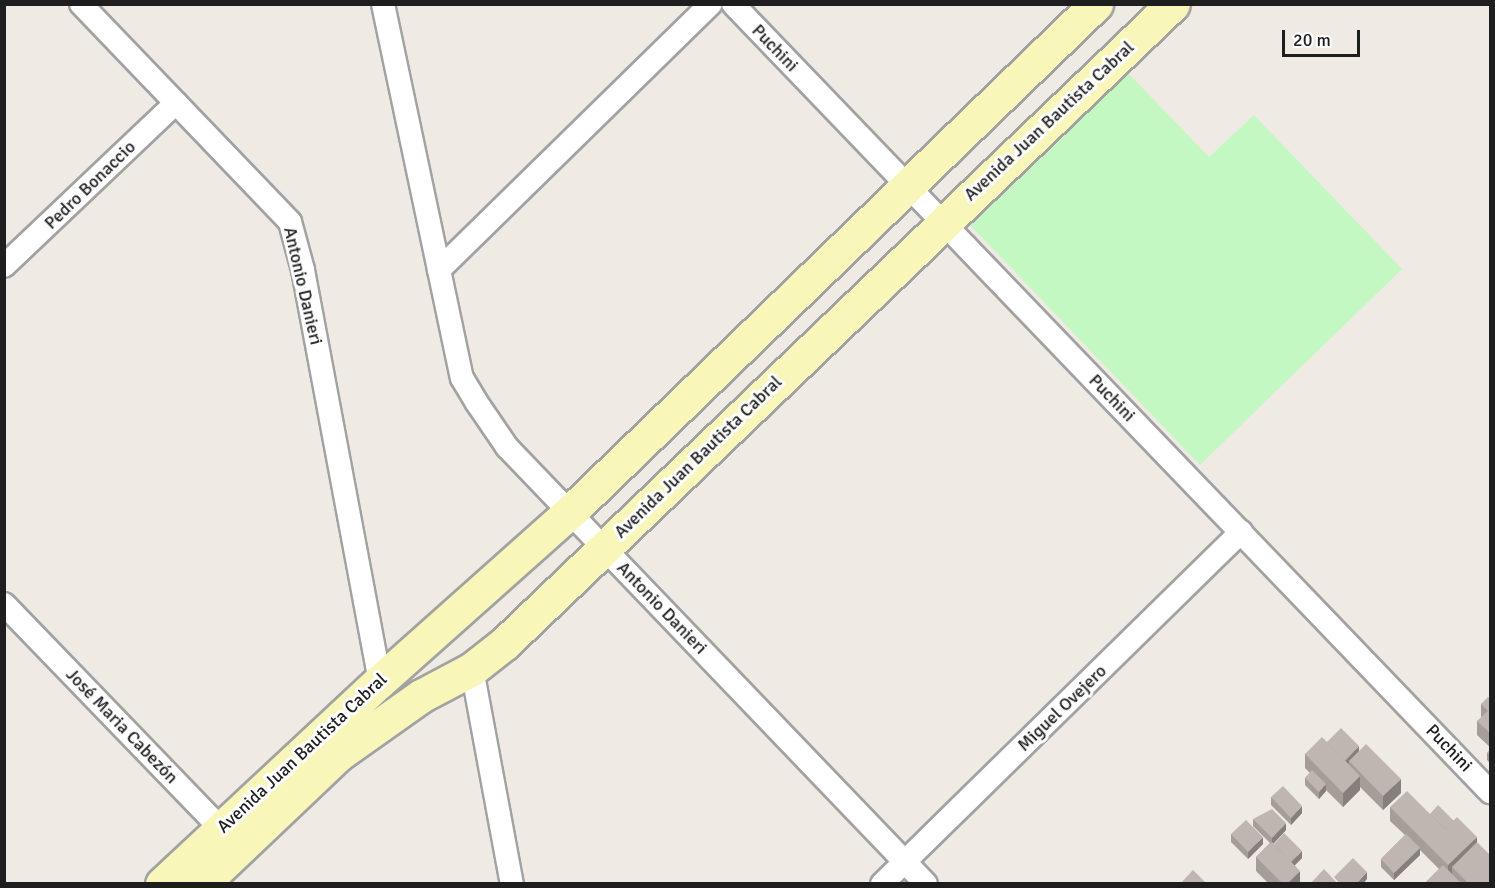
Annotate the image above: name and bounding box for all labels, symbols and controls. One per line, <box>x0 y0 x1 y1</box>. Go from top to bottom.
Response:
scale bar <box>1285 18 1363 56</box>
street label: Puchini <box>747 20 803 76</box>
text: 20 m <box>1293 29 1331 51</box>
street label: Avenida Juan Bautista Cabral <box>960 37 1138 205</box>
street label: Pedro Bonaccio <box>40 136 140 234</box>
street label: Antonio Danieri <box>279 225 327 347</box>
street label: Puchini <box>1084 370 1140 426</box>
street label: Avenida Juan Bautista Cabral <box>610 371 786 543</box>
street label: Antonio Danieri <box>612 557 712 659</box>
street label: Miguel Ovejero <box>1013 660 1111 756</box>
street label: José Maria Cabezón <box>61 664 183 788</box>
street label: Avenida Juan Bautista Cabral <box>213 669 391 837</box>
street label: Puchini <box>1421 720 1477 776</box>

